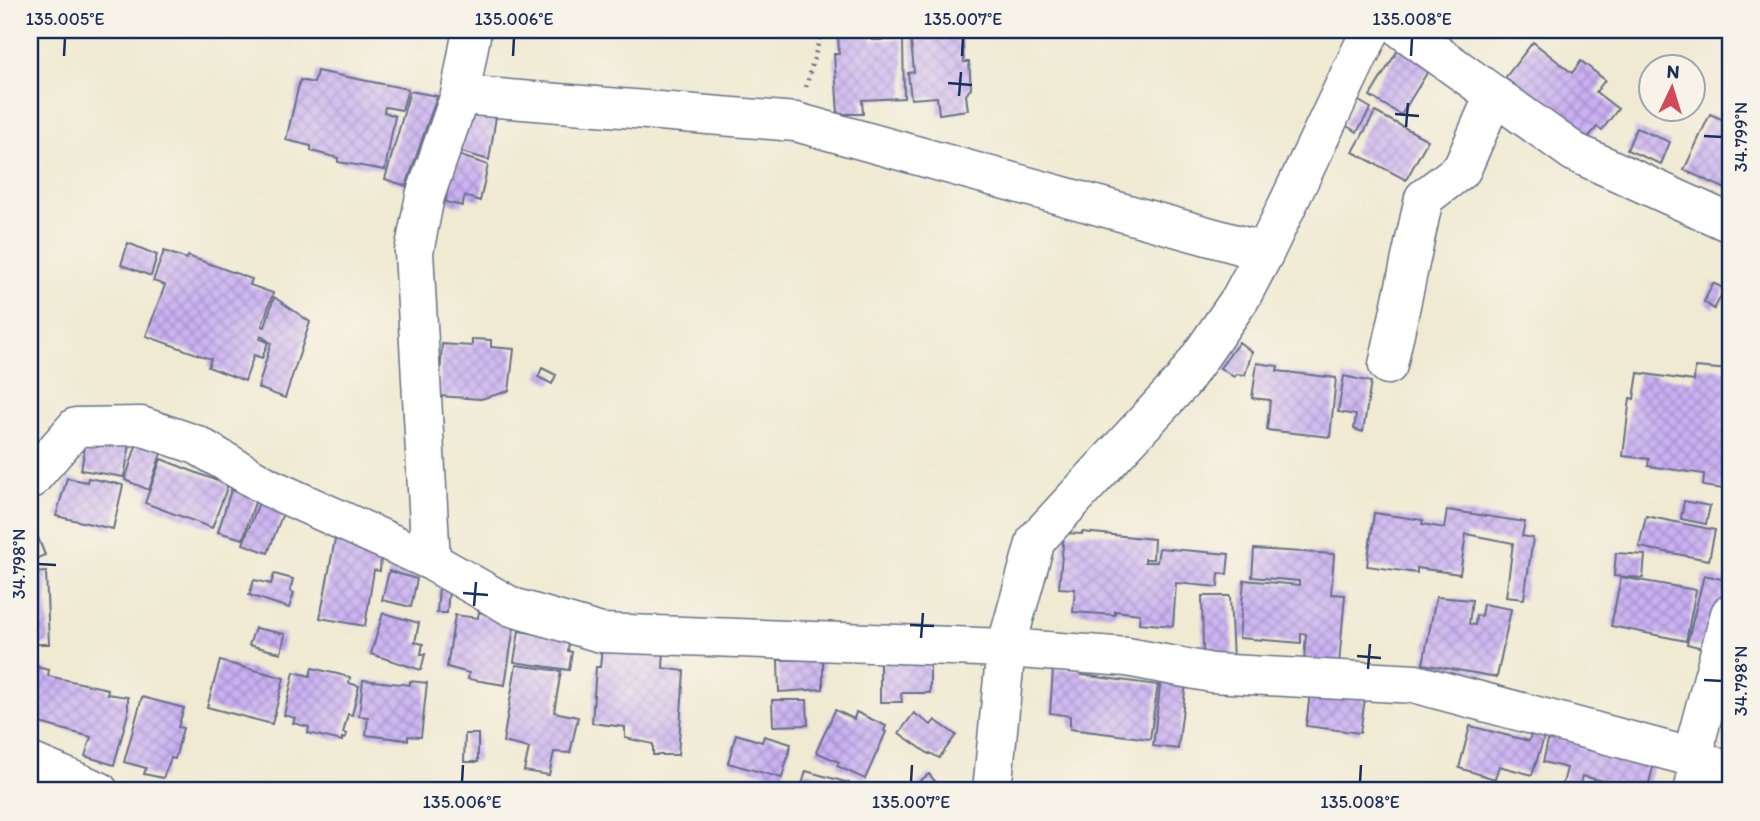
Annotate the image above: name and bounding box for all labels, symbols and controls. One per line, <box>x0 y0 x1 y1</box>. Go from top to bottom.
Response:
text: 135.005°E <box>26 8 105 30</box>
text: 135.006°E <box>475 8 554 30</box>
text: 135.007°E <box>924 8 1002 30</box>
text: 135.008°E <box>1372 8 1452 30</box>
north arrow <box>1638 52 1708 122</box>
text: N <box>1666 60 1680 83</box>
text: 34.799°N <box>1730 102 1752 172</box>
text: 34.798°N <box>8 529 30 599</box>
text: 34.798°N <box>1730 646 1752 716</box>
text: 135.006°E <box>423 791 502 813</box>
text: 135.007°E <box>872 791 950 813</box>
text: 135.008°E <box>1320 791 1400 813</box>

